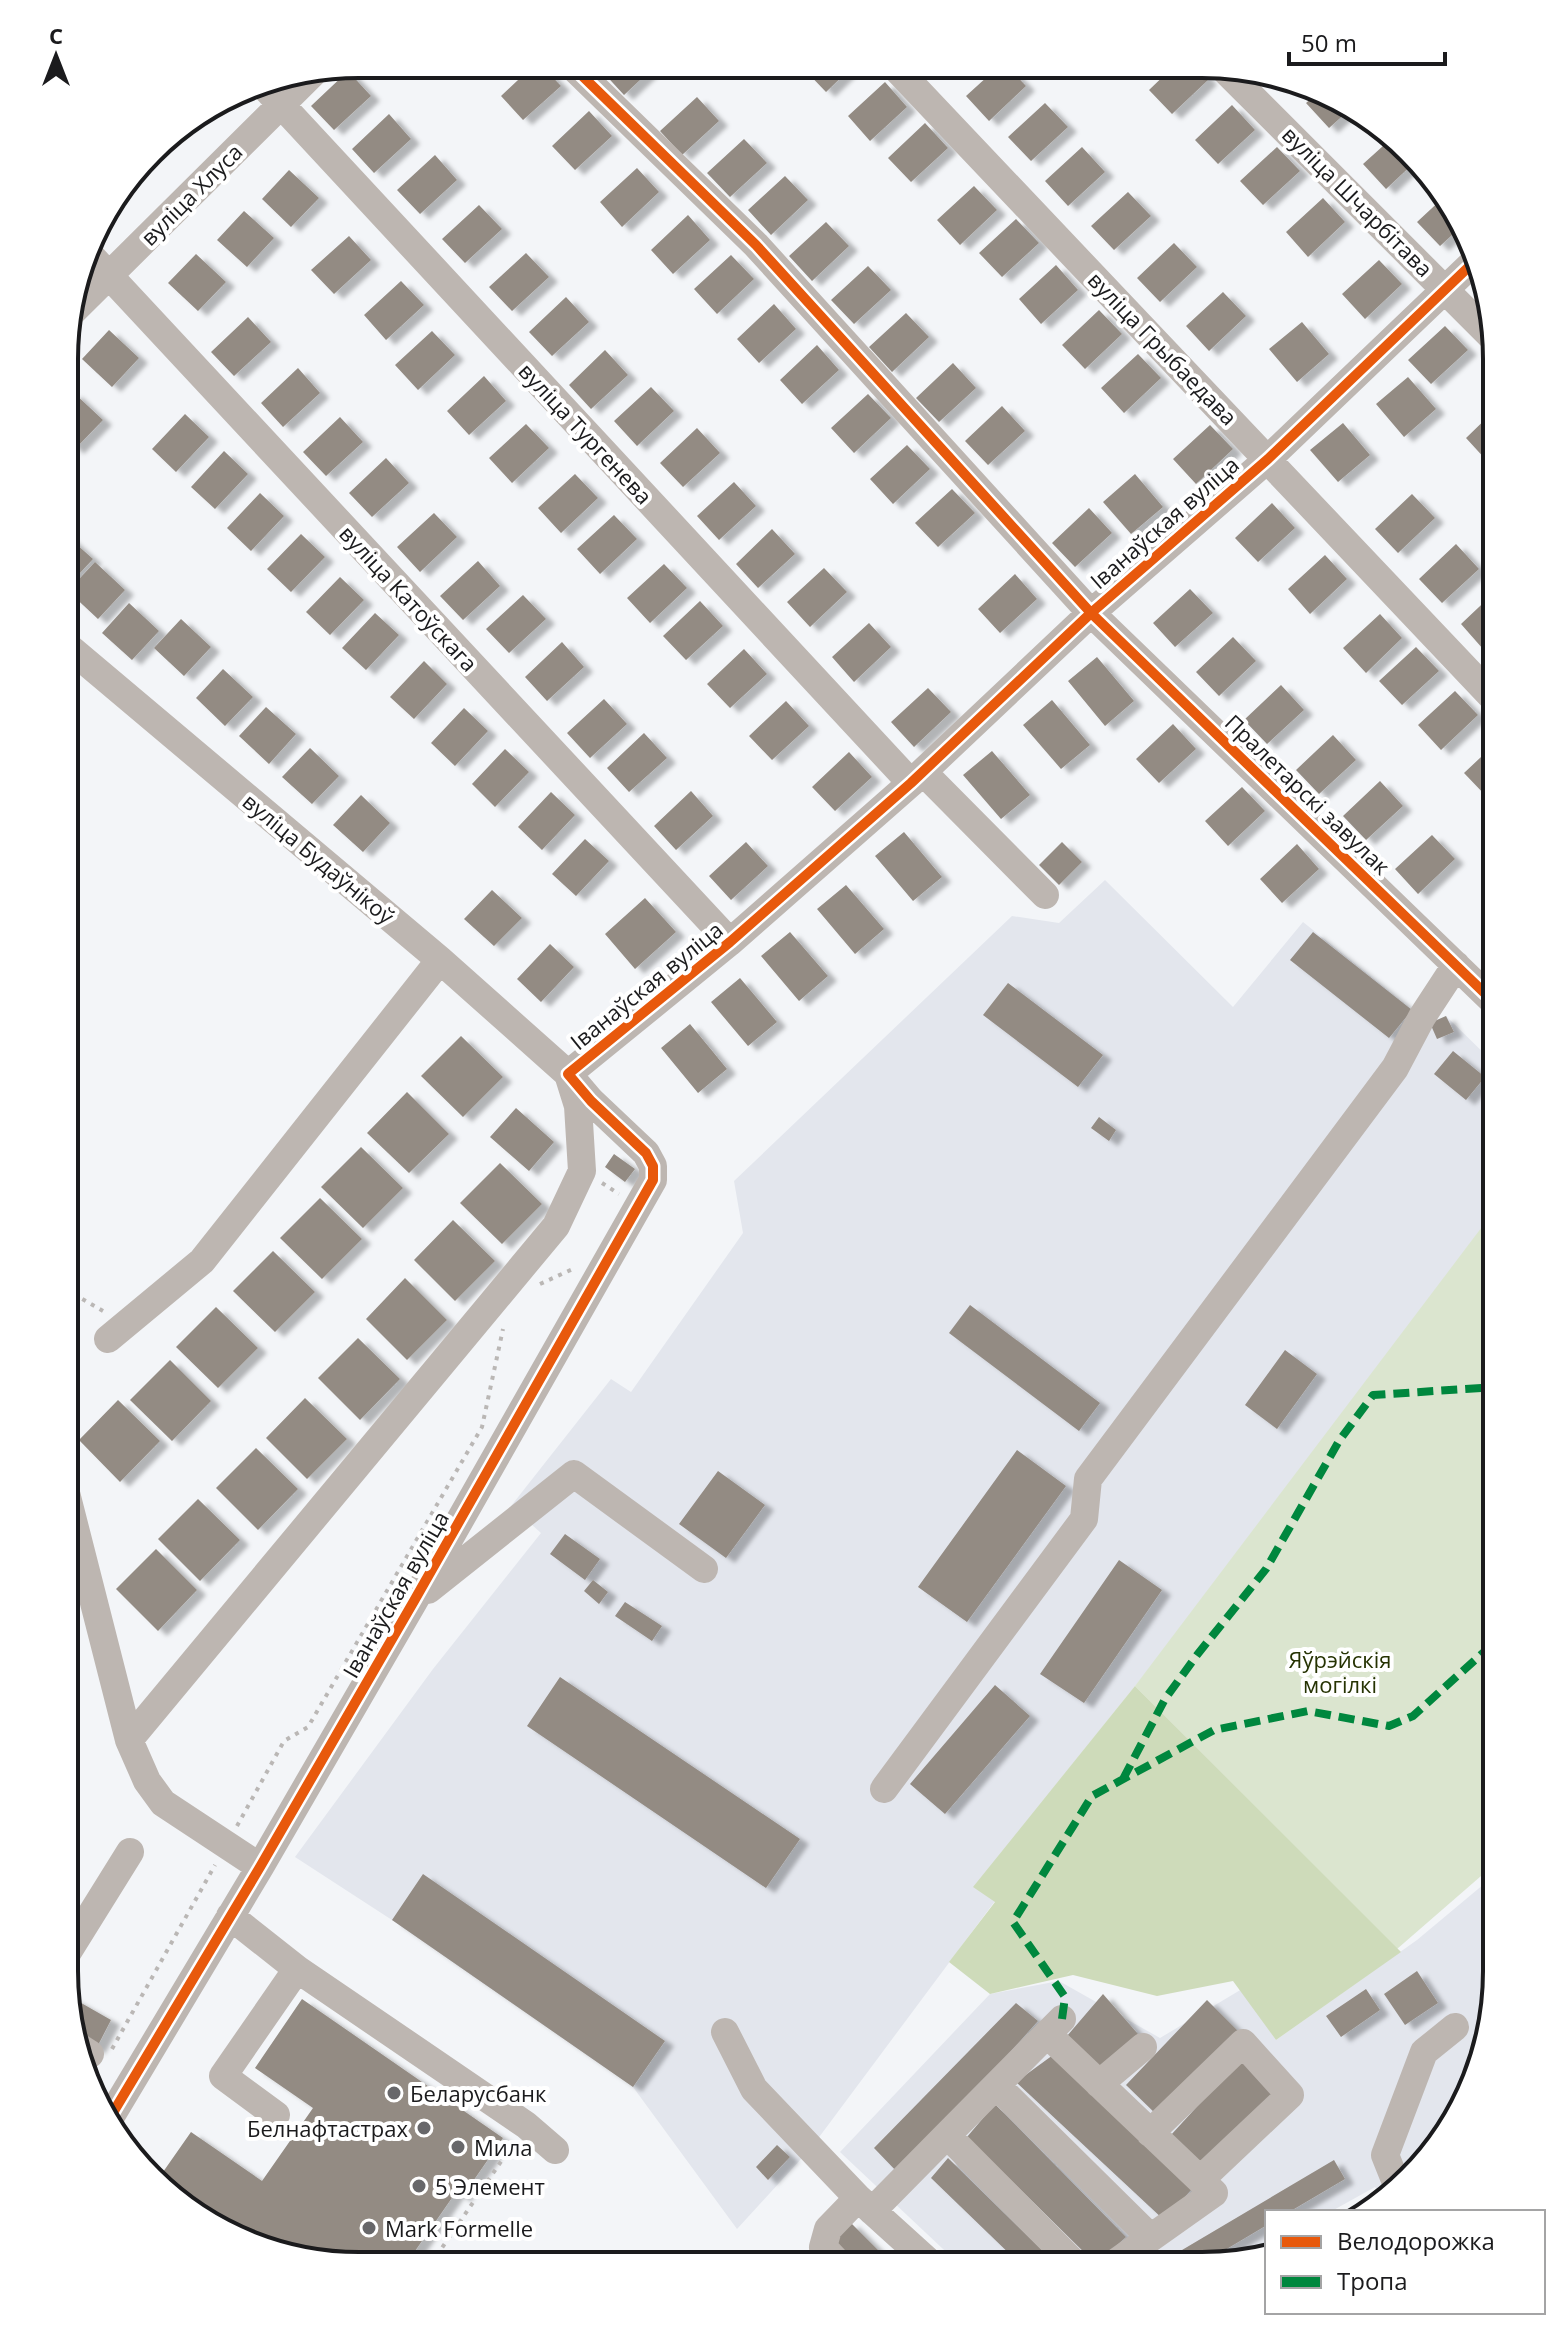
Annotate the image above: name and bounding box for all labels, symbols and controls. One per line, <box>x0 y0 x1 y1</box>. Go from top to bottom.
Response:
north arrow <box>16 16 96 96</box>
scale bar <box>1289 16 1445 66</box>
text: С <box>49 20 63 50</box>
text: 50 m <box>1301 26 1357 59</box>
street label: вуліца Шчарбітава <box>1276 119 1440 283</box>
street label: вуліца Хлуса <box>134 137 248 251</box>
street label: вуліца Грыбаедава <box>1082 265 1244 431</box>
street label: вуліца Тургенева <box>513 356 659 510</box>
street label: Іванаўская вуліца <box>1083 449 1245 595</box>
street label: вуліца Катоўскага <box>333 518 485 678</box>
street label: Пралетарскі завулак <box>1219 707 1397 881</box>
street label: вуліца Будаўнікоў <box>237 786 402 931</box>
street label: Іванаўская вуліца <box>564 914 728 1056</box>
street label: Іванаўская вуліца <box>335 1505 455 1683</box>
park label: Яўрэйскія могілкі <box>1289 1644 1391 1699</box>
place label: Беларусбанк <box>410 2078 547 2108</box>
marker: Беларусбанк <box>385 2084 403 2102</box>
place label: Белнафтастрах <box>247 2113 408 2143</box>
marker: Белнафтастрах <box>415 2119 433 2137</box>
place label: Мила <box>474 2132 533 2162</box>
marker: Мила <box>449 2138 467 2156</box>
place label: 5 Элемент <box>435 2171 545 2201</box>
marker: 5 Элемент <box>410 2177 428 2195</box>
legend <box>1265 2210 1545 2314</box>
place label: Mark Formelle <box>385 2213 533 2243</box>
marker: Mark Formelle <box>360 2219 378 2237</box>
text: Велодорожка <box>1337 2224 1495 2257</box>
text: Тропа <box>1337 2264 1408 2297</box>

